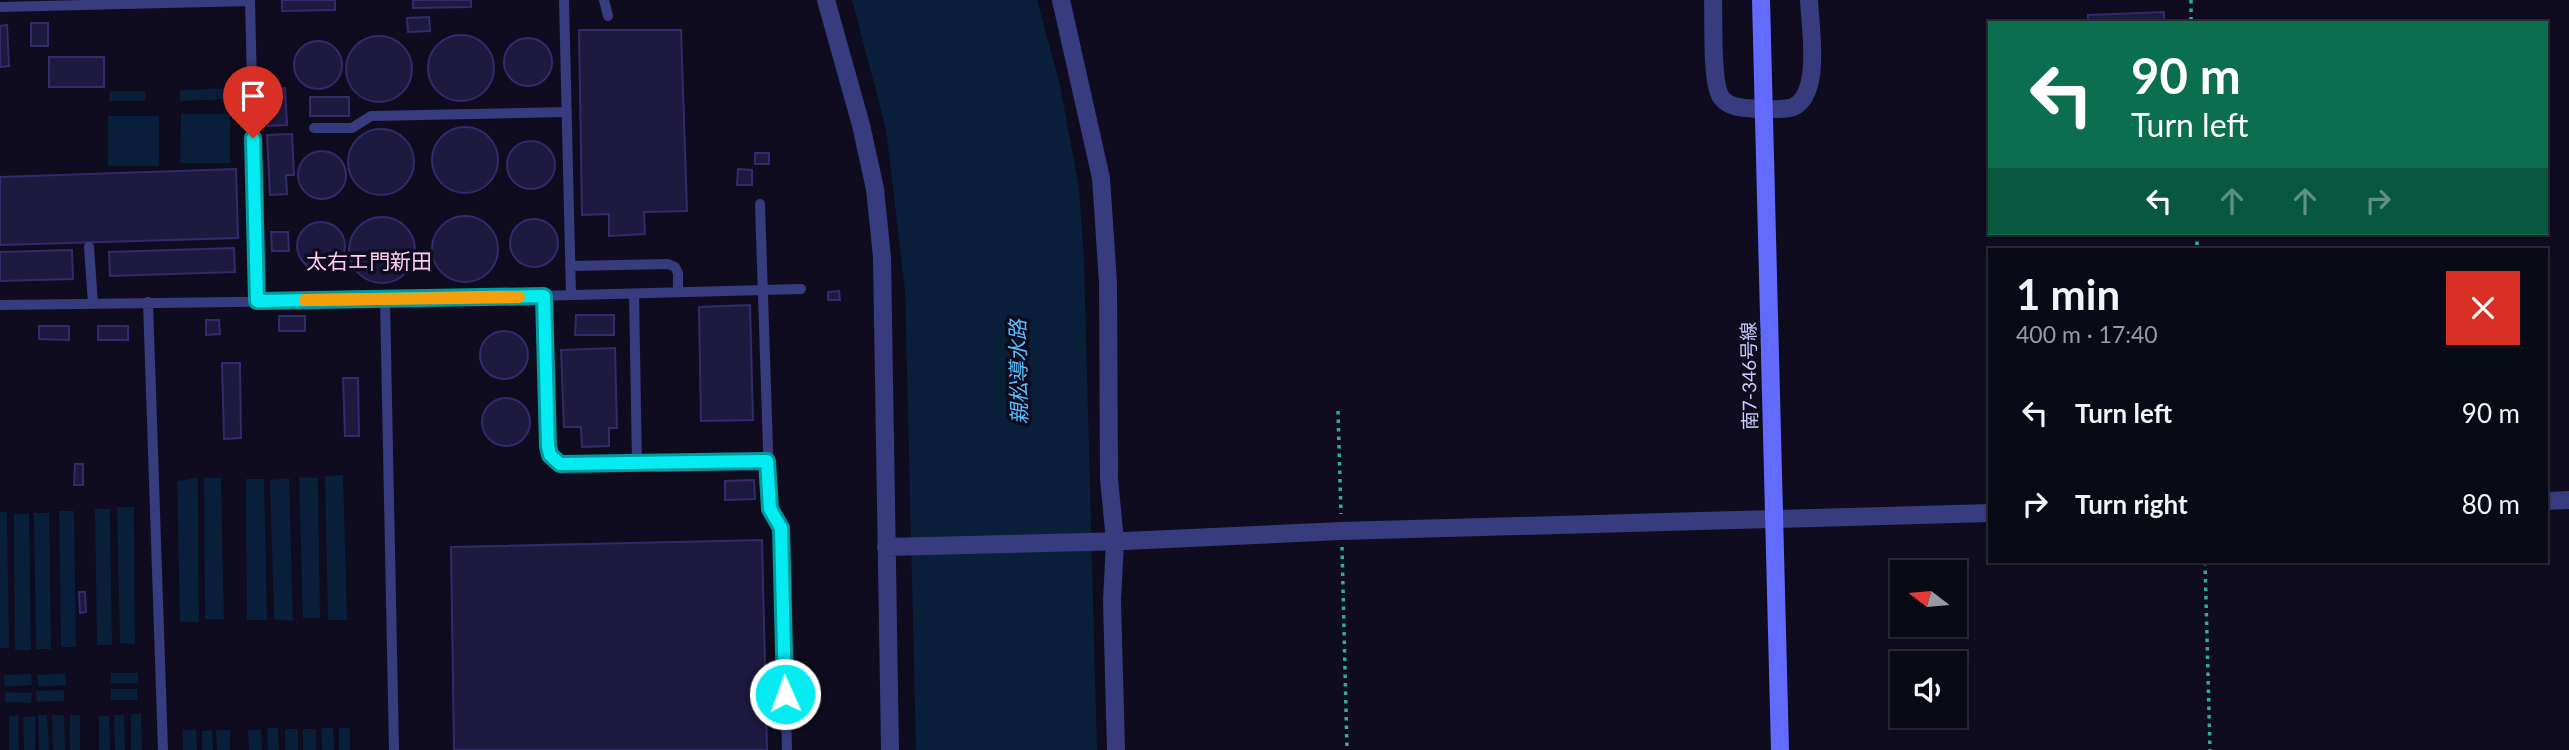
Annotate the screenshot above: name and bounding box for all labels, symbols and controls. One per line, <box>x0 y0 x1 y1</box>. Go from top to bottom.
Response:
text: 90 m <box>2131 46 2241 104</box>
icon: left <box>2016 49 2107 140</box>
pin <box>223 66 283 138</box>
icon: arrive <box>234 77 272 115</box>
text: Turn left <box>2131 105 2248 144</box>
icon: left <box>2140 182 2178 220</box>
icon: ahead <box>2213 182 2251 220</box>
icon: ahead <box>2286 182 2324 220</box>
icon: right <box>2359 182 2397 220</box>
district label: 太右エ門新田 <box>306 248 432 273</box>
text: 1 min <box>2016 269 2120 319</box>
button: close <box>2446 271 2520 345</box>
water label: 親松導水路 <box>1004 317 1031 425</box>
text: 400 m · 17:40 <box>2016 320 2158 348</box>
street label: 南7-346号線 <box>1736 322 1761 430</box>
icon: left <box>2016 394 2054 432</box>
text: Turn left <box>2075 397 2172 429</box>
text: 90 m <box>2462 397 2520 429</box>
icon: right <box>2016 485 2054 523</box>
text: Turn right <box>2075 488 2188 520</box>
text: 80 m <box>2462 488 2520 520</box>
north arrow <box>1890 560 1967 637</box>
map controls <box>1890 560 1967 728</box>
button: sound <box>1890 651 1967 728</box>
position arrow <box>748 657 822 731</box>

